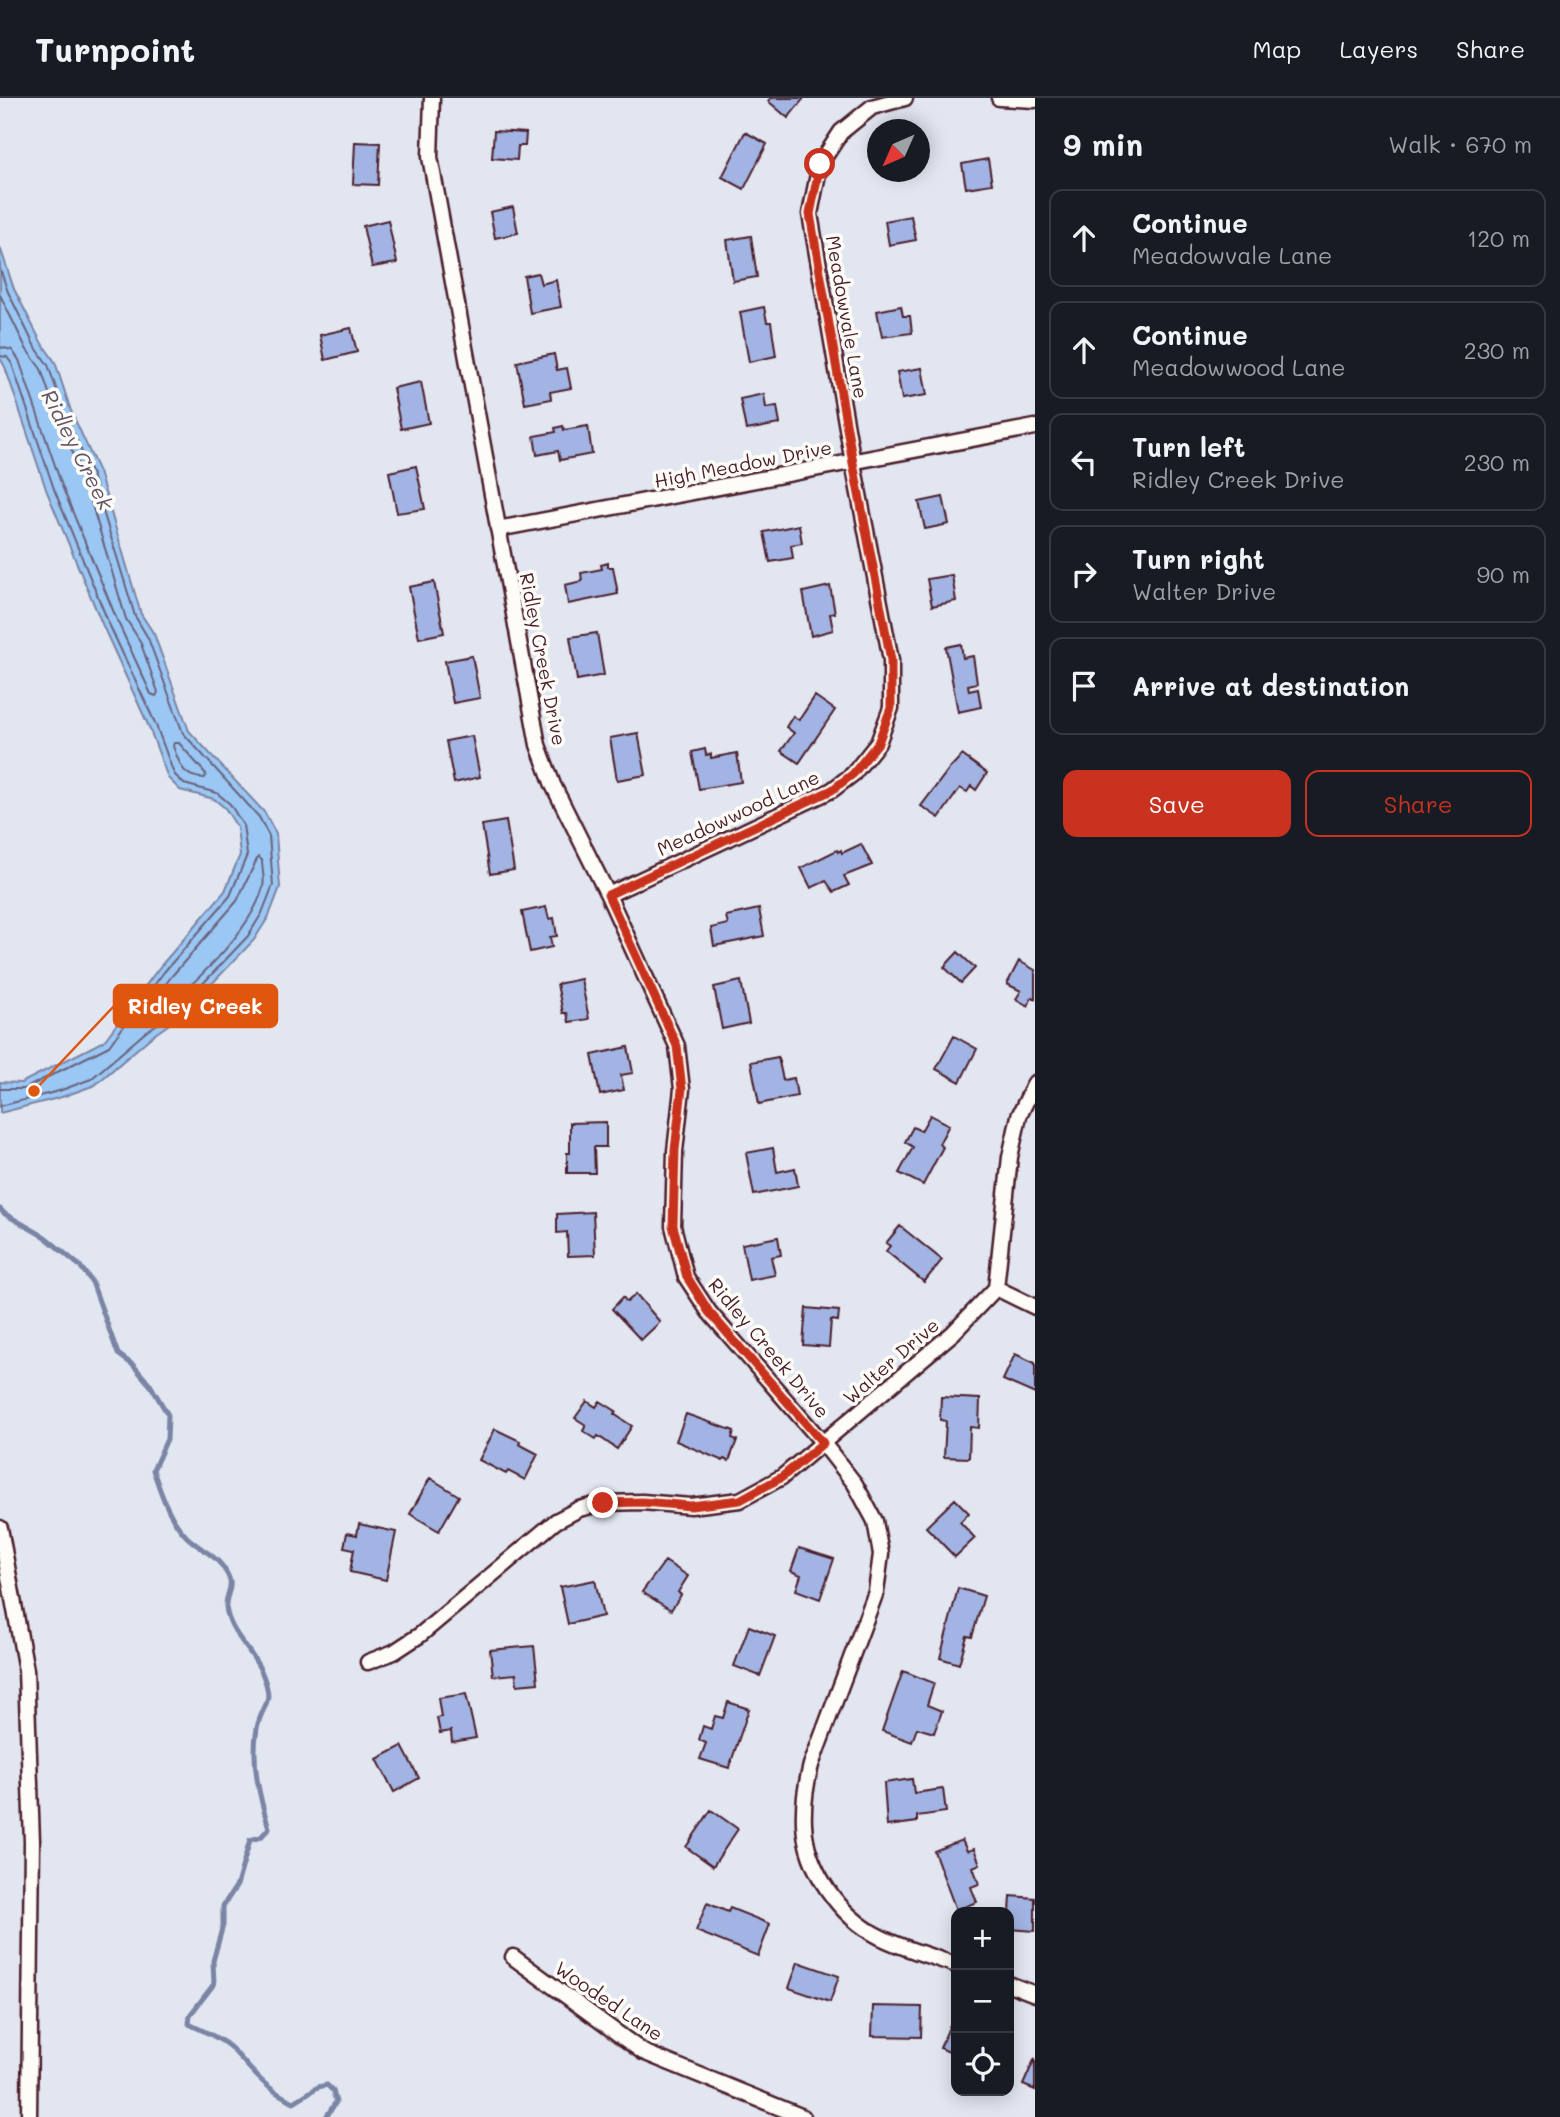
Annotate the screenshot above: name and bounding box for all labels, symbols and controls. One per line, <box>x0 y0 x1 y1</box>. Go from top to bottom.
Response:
text: Turnpoint <box>35 27 195 70</box>
text: Map <box>1253 33 1301 64</box>
text: Layers <box>1339 33 1418 64</box>
text: Share <box>1456 33 1525 64</box>
north arrow <box>867 119 930 182</box>
text: 9 min <box>1063 124 1143 164</box>
text: Walk · 670 m <box>1388 129 1532 159</box>
route start <box>804 148 835 179</box>
text: Continue <box>1132 206 1248 240</box>
icon: ahead <box>1065 219 1103 257</box>
text: 120 m <box>1467 223 1530 253</box>
street label: Meadowvale Lane <box>821 233 874 401</box>
text: Meadowvale Lane <box>1132 240 1332 270</box>
text: Continue <box>1132 318 1248 352</box>
icon: ahead <box>1065 331 1103 369</box>
text: 230 m <box>1464 335 1530 365</box>
text: Meadowwood Lane <box>1132 352 1345 382</box>
water label: Ridley Creek <box>36 384 121 515</box>
text: Turn left <box>1132 430 1245 464</box>
street label: High Meadow Drive <box>652 434 834 493</box>
icon: left <box>1065 443 1103 481</box>
text: 230 m <box>1464 447 1530 477</box>
text: Ridley Creek Drive <box>1132 464 1345 494</box>
text: Turn right <box>1132 542 1265 576</box>
icon: right <box>1065 555 1103 593</box>
text: 90 m <box>1477 559 1530 589</box>
street label: Ridley Creek Drive <box>514 570 573 747</box>
text: Walter Drive <box>1132 576 1276 606</box>
icon: arrive <box>1065 667 1103 705</box>
text: Arrive at destination <box>1132 669 1409 703</box>
street label: Meadowwood Lane <box>653 764 823 861</box>
button: Save <box>1063 770 1291 837</box>
button: Share <box>1305 770 1532 837</box>
callout: Ridley Creek <box>114 985 277 1027</box>
text: Ridley Creek <box>128 992 262 1020</box>
street label: Ridley Creek Drive <box>703 1272 835 1423</box>
street label: Walter Drive <box>837 1312 944 1409</box>
route end <box>587 1487 618 1518</box>
map controls <box>951 1907 1014 2096</box>
button: + <box>951 1907 1014 1970</box>
street label: Wooded Lane <box>550 1955 668 2046</box>
button: − <box>951 1970 1014 2033</box>
button: locate <box>951 2033 1014 2096</box>

